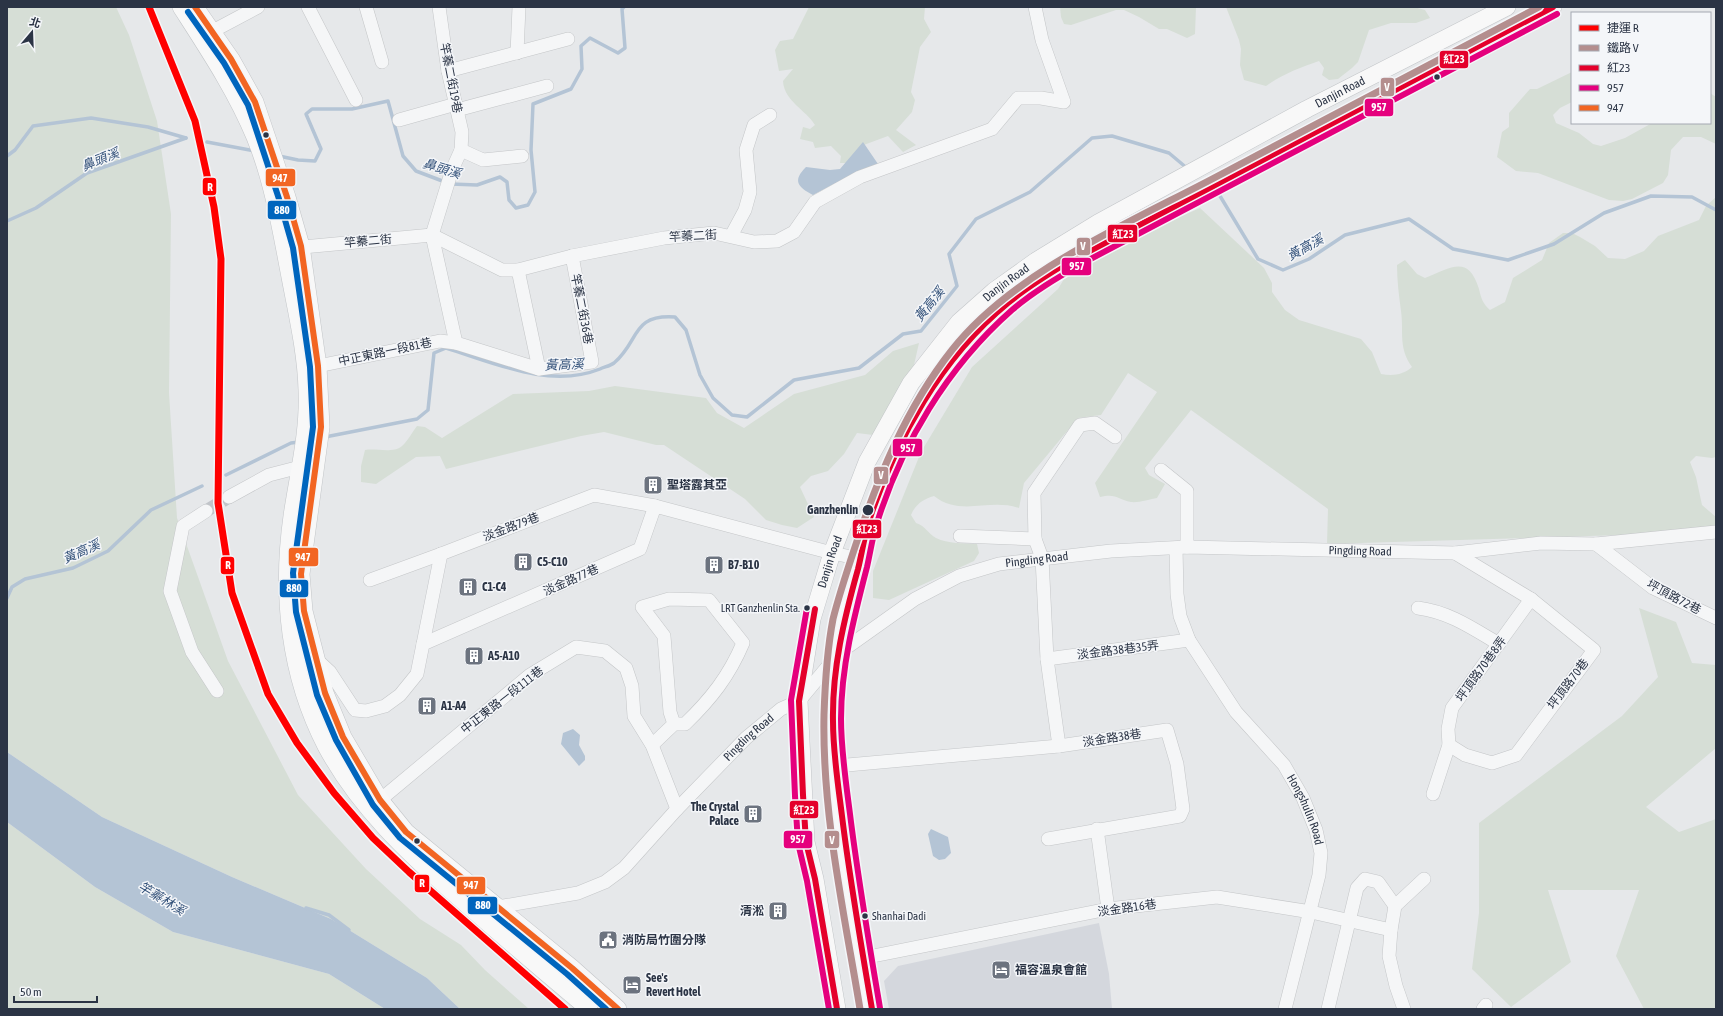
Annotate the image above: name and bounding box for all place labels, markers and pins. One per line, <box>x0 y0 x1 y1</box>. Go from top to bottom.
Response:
unlabelled marker <box>1432 72 1442 82</box>
unlabelled marker <box>261 130 271 140</box>
building icon: 聖塔露其亞 <box>642 474 664 496</box>
place label: 聖塔露其亞 <box>667 478 727 492</box>
place label: Ganzhenlin <box>807 503 858 517</box>
marker: Ganzhenlin <box>861 503 875 517</box>
building icon: C5-C10 <box>512 551 534 573</box>
building icon: B7-B10 <box>703 554 725 576</box>
place label: C5-C10 <box>537 555 568 569</box>
place label: B7-B10 <box>728 558 760 572</box>
building icon: C1-C4 <box>457 576 479 598</box>
place label: C1-C4 <box>482 580 507 594</box>
place label: LRT Ganzhenlin Sta. <box>721 602 800 614</box>
marker: LRT Ganzhenlin Sta. <box>802 603 812 613</box>
building icon: A5-A10 <box>463 645 485 667</box>
place label: A5-A10 <box>487 649 520 663</box>
building icon: A1-A4 <box>416 695 438 717</box>
place label: A1-A4 <box>440 699 467 713</box>
place label: The Crystal Palace <box>691 800 740 828</box>
building icon: The Crystal Palace <box>742 803 764 825</box>
unlabelled marker <box>412 836 422 846</box>
building icon: 清淞 <box>767 900 789 922</box>
place label: 清淞 <box>740 904 764 918</box>
place label: Shanhai Dadi <box>872 910 926 922</box>
marker: Shanhai Dadi <box>860 911 870 921</box>
public building icon: 消防局竹圍分隊 <box>597 929 619 951</box>
place label: 消防局竹圍分隊 <box>622 933 706 947</box>
hotel icon: 福容溫泉會館 <box>990 959 1012 981</box>
place label: 福容溫泉會館 <box>1015 963 1087 977</box>
place label: See's Revert Hotel <box>646 971 702 999</box>
hotel icon: See's Revert Hotel <box>621 974 643 996</box>

